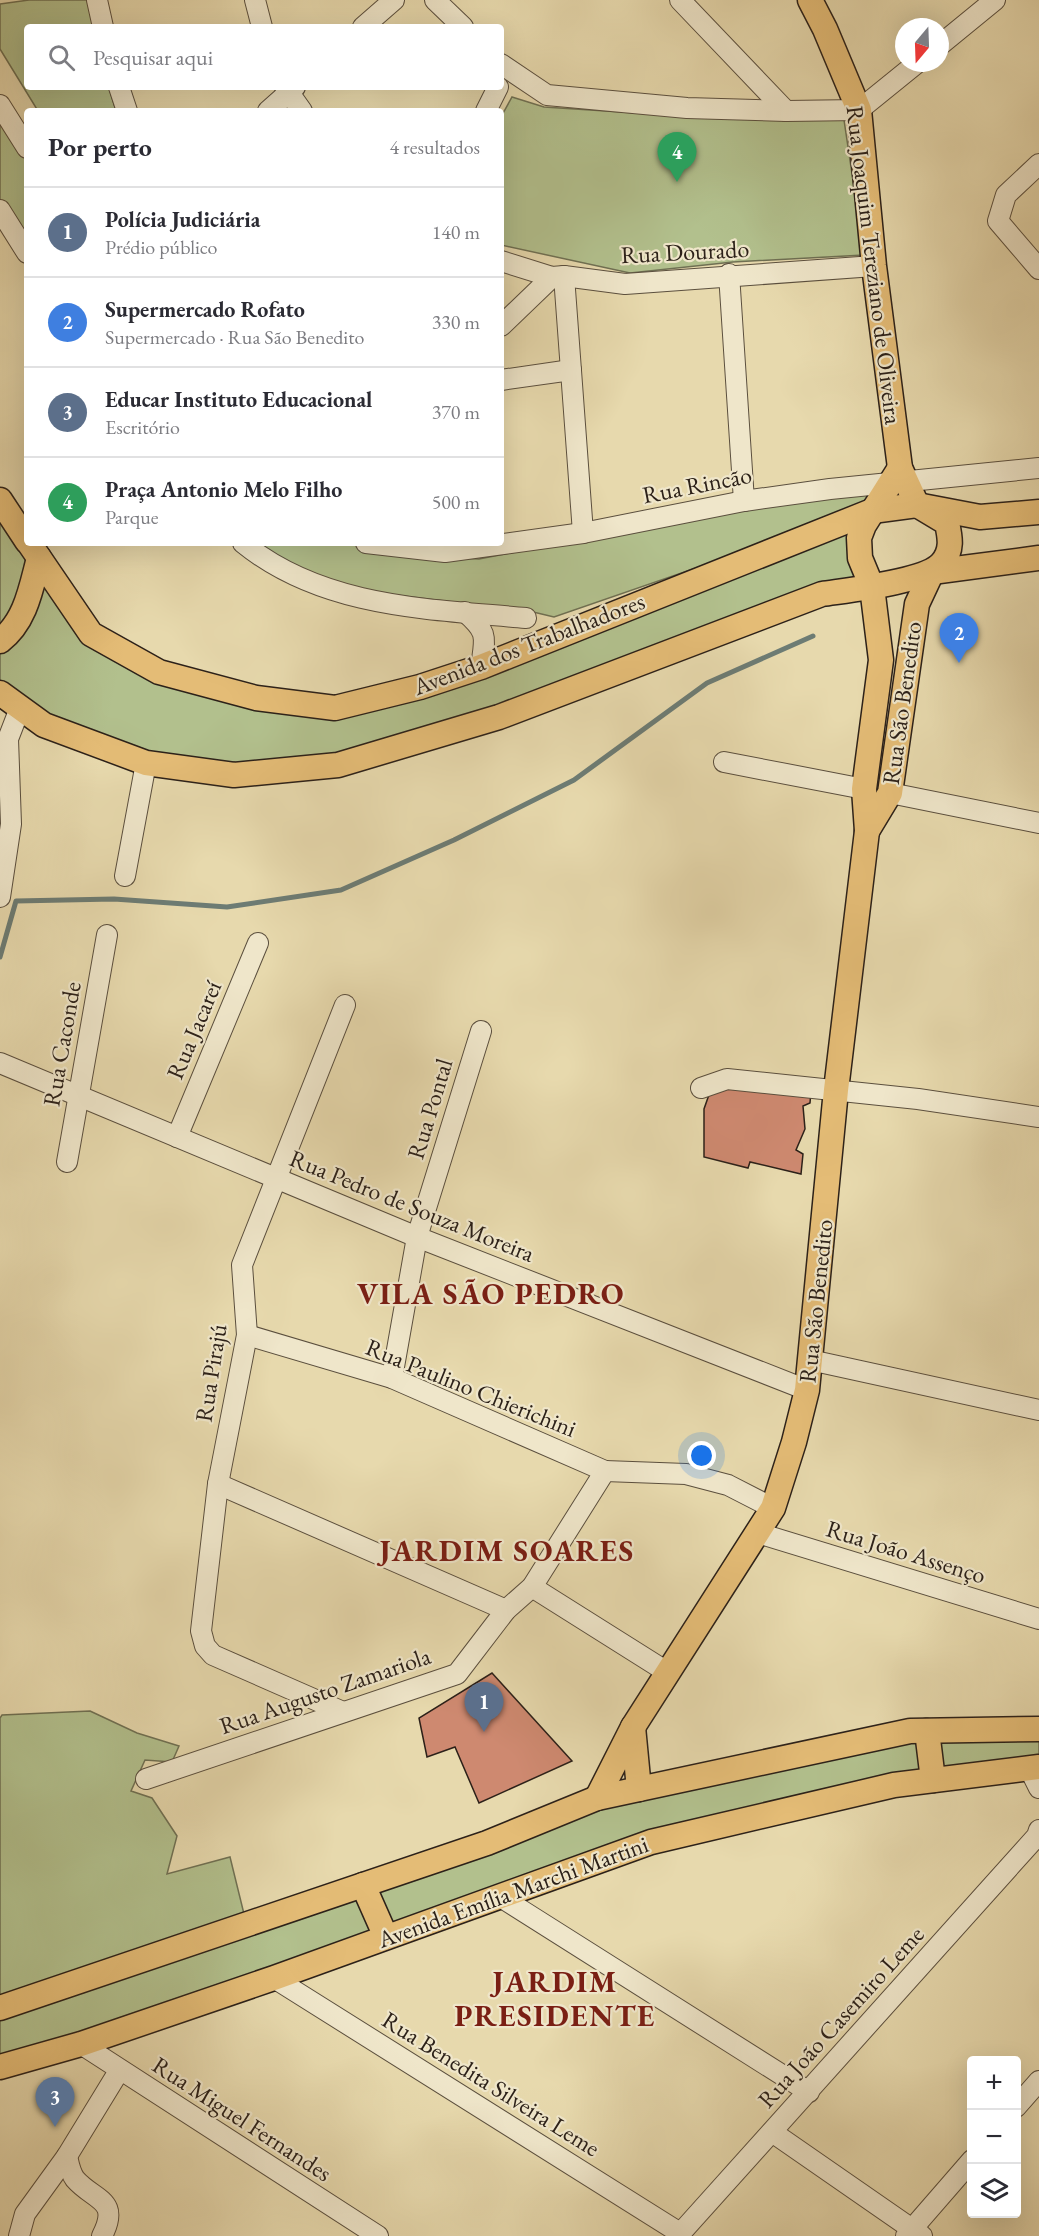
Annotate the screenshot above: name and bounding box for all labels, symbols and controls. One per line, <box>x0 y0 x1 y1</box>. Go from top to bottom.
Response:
north arrow <box>895 18 949 72</box>
search box <box>24 24 504 90</box>
icon: search <box>45 41 78 74</box>
text: Pesquisar aqui <box>93 43 213 72</box>
street label: Rua Joaquim Tereziano de Oliveira <box>840 104 909 427</box>
text: Por perto <box>48 130 152 164</box>
pin: 4 <box>658 132 696 182</box>
text: 4 resultados <box>389 134 480 160</box>
text: Polícia Judiciária <box>105 205 260 234</box>
text: 1 <box>62 219 73 245</box>
text: 140 m <box>432 219 480 245</box>
street label: Rua Dourado <box>620 233 750 270</box>
text: Prédio público <box>105 234 218 260</box>
text: Supermercado Rofato <box>105 295 305 324</box>
text: 2 <box>62 309 73 335</box>
text: 330 m <box>432 309 480 335</box>
text: Supermercado · Rua São Benedito <box>105 324 364 350</box>
text: Educar Instituto Educacional <box>105 385 372 414</box>
text: 3 <box>62 399 73 425</box>
text: 370 m <box>432 399 480 425</box>
text: Escritório <box>105 414 180 440</box>
street label: Rua Rincão <box>640 459 754 510</box>
text: Praça Antonio Melo Filho <box>105 475 342 504</box>
text: 4 <box>62 489 73 515</box>
text: 500 m <box>432 489 480 515</box>
text: Parque <box>105 504 158 530</box>
street label: Avenida dos Trabalhadores <box>408 585 649 702</box>
pin: 2 <box>940 614 978 663</box>
street label: Rua São Benedito <box>875 619 928 786</box>
street label: Rua Jacareí <box>159 976 228 1084</box>
street label: Rua Caconde <box>35 979 88 1109</box>
street label: Rua Pontal <box>400 1055 460 1163</box>
street label: Rua Pedro de Souza Moreira <box>285 1142 540 1269</box>
street label: Rua São Benedito <box>792 1218 840 1384</box>
district label: VILA SÃO PEDRO <box>357 1274 625 1313</box>
street label: Rua Pirajú <box>187 1321 234 1424</box>
street label: Rua Paulino Chierichini <box>361 1331 581 1444</box>
your location <box>687 1441 716 1470</box>
street label: Rua João Assenço <box>823 1513 990 1591</box>
district label: JARDIM SOARES <box>376 1531 635 1570</box>
street label: Rua Augusto Zamariola <box>215 1640 435 1741</box>
pin: 1 <box>464 1682 504 1732</box>
street label: Avenida Emília Marchi Martini <box>372 1828 652 1955</box>
street label: Rua João Casemiro Leme <box>751 1919 931 2114</box>
district label: JARDIM PRESIDENTE <box>454 1962 656 2035</box>
street label: Rua Benedita Silveira Leme <box>377 2004 606 2163</box>
street label: Rua Miguel Fernandes <box>147 2049 338 2188</box>
map controls <box>967 2056 1021 2218</box>
button: + <box>967 2056 1021 2110</box>
pin: 3 <box>36 2078 74 2127</box>
button: − <box>967 2110 1021 2164</box>
button: layers <box>967 2164 1021 2218</box>

